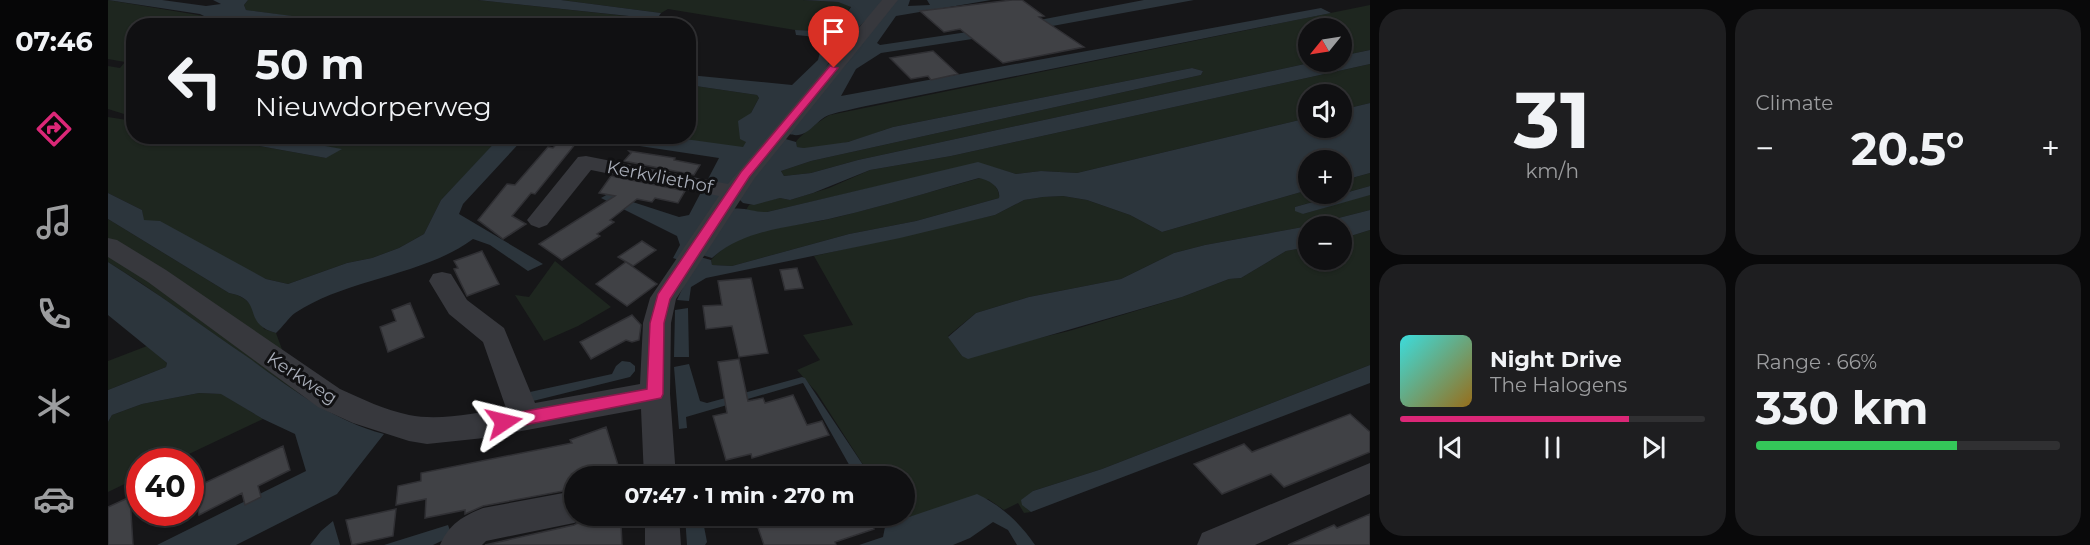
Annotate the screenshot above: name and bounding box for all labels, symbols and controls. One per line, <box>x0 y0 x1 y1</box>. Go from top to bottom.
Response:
pin <box>808 6 859 68</box>
icon: arrive <box>817 15 850 48</box>
north arrow <box>1298 18 1352 72</box>
map controls <box>1298 18 1352 270</box>
text: 07:46 <box>15 25 93 58</box>
text: 50 m <box>255 38 364 90</box>
icon: left <box>156 42 234 120</box>
text: 31 <box>1514 72 1591 168</box>
button: sound <box>1298 84 1352 138</box>
text: Nieuwdorperweg <box>255 90 492 123</box>
text: Climate <box>1756 91 1833 115</box>
icon: directions <box>33 108 75 150</box>
text: 20.5° <box>1851 121 1965 176</box>
text: − <box>1756 128 1774 168</box>
text: + <box>2041 128 2060 168</box>
button: + <box>1298 150 1352 204</box>
street label: Kerkvliethof <box>605 156 716 198</box>
text: km/h <box>1526 159 1579 183</box>
icon: music <box>33 201 75 243</box>
button: − <box>1298 216 1352 270</box>
icon: phone <box>33 293 75 335</box>
text: Night Drive <box>1490 346 1622 373</box>
street label: Kerkweg <box>263 347 341 409</box>
text: Range · 66% <box>1756 350 1877 374</box>
text: The Halogens <box>1490 373 1627 397</box>
text: 330 km <box>1756 380 1928 435</box>
icon: climate <box>33 385 75 427</box>
position arrow <box>472 390 536 454</box>
icon: previous <box>1434 431 1467 464</box>
icon: pause <box>1536 431 1569 464</box>
icon: next <box>1637 431 1670 464</box>
speed limit sign: 40 <box>126 448 204 526</box>
icon: car <box>33 478 75 520</box>
text: 07:47 · 1 min · 270 m <box>624 482 855 509</box>

